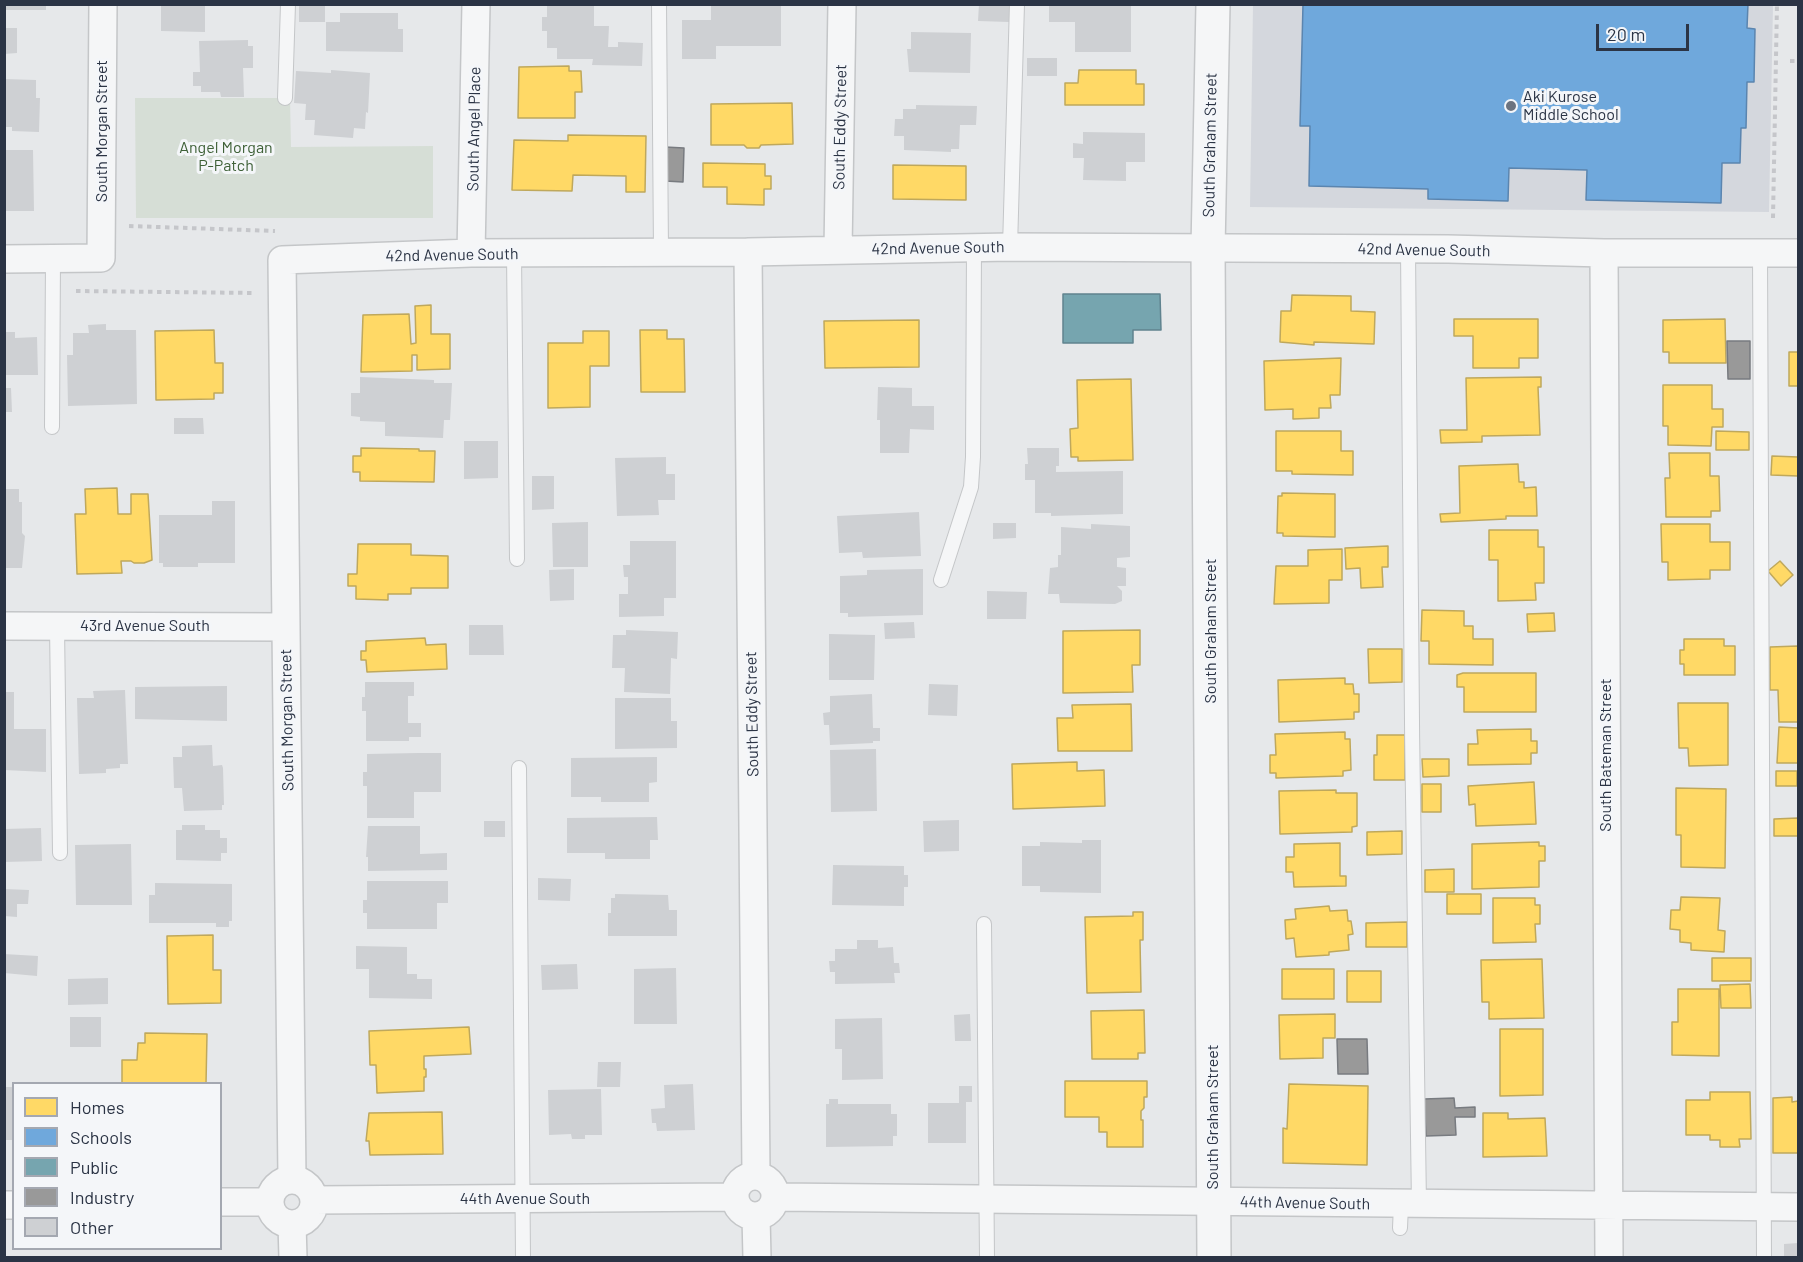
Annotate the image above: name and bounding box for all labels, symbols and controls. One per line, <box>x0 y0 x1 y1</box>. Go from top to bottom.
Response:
scale bar <box>1599 12 1692 50</box>
text: 20 m <box>1607 23 1645 45</box>
street label: South Morgan Street <box>92 60 112 202</box>
street label: South Eddy Street <box>829 64 851 190</box>
street label: South Angel Place <box>463 66 485 192</box>
street label: South Graham Street <box>1199 72 1221 218</box>
place label: Aki Kurose Middle School <box>1523 87 1619 125</box>
marker: Aki Kurose Middle School <box>1504 99 1518 113</box>
park label: Angel Morgan P-Patch <box>179 138 273 176</box>
street label: 42nd Avenue South <box>871 237 1005 259</box>
street label: 42nd Avenue South <box>1357 239 1491 261</box>
street label: 42nd Avenue South <box>385 244 519 266</box>
street label: South Graham Street <box>1201 559 1221 703</box>
street label: 43rd Avenue South <box>80 616 210 636</box>
street label: South Morgan Street <box>276 649 298 791</box>
street label: South Eddy Street <box>741 651 763 777</box>
street label: South Bateman Street <box>1596 678 1616 832</box>
street label: South Graham Street <box>1203 1045 1223 1189</box>
legend <box>12 1082 222 1250</box>
text: Homes <box>70 1096 124 1118</box>
text: Schools <box>70 1126 132 1148</box>
text: Public <box>70 1156 118 1178</box>
text: Industry <box>70 1186 134 1208</box>
street label: 44th Avenue South <box>460 1189 590 1209</box>
street label: 44th Avenue South <box>1240 1192 1370 1214</box>
text: Other <box>70 1216 113 1238</box>

